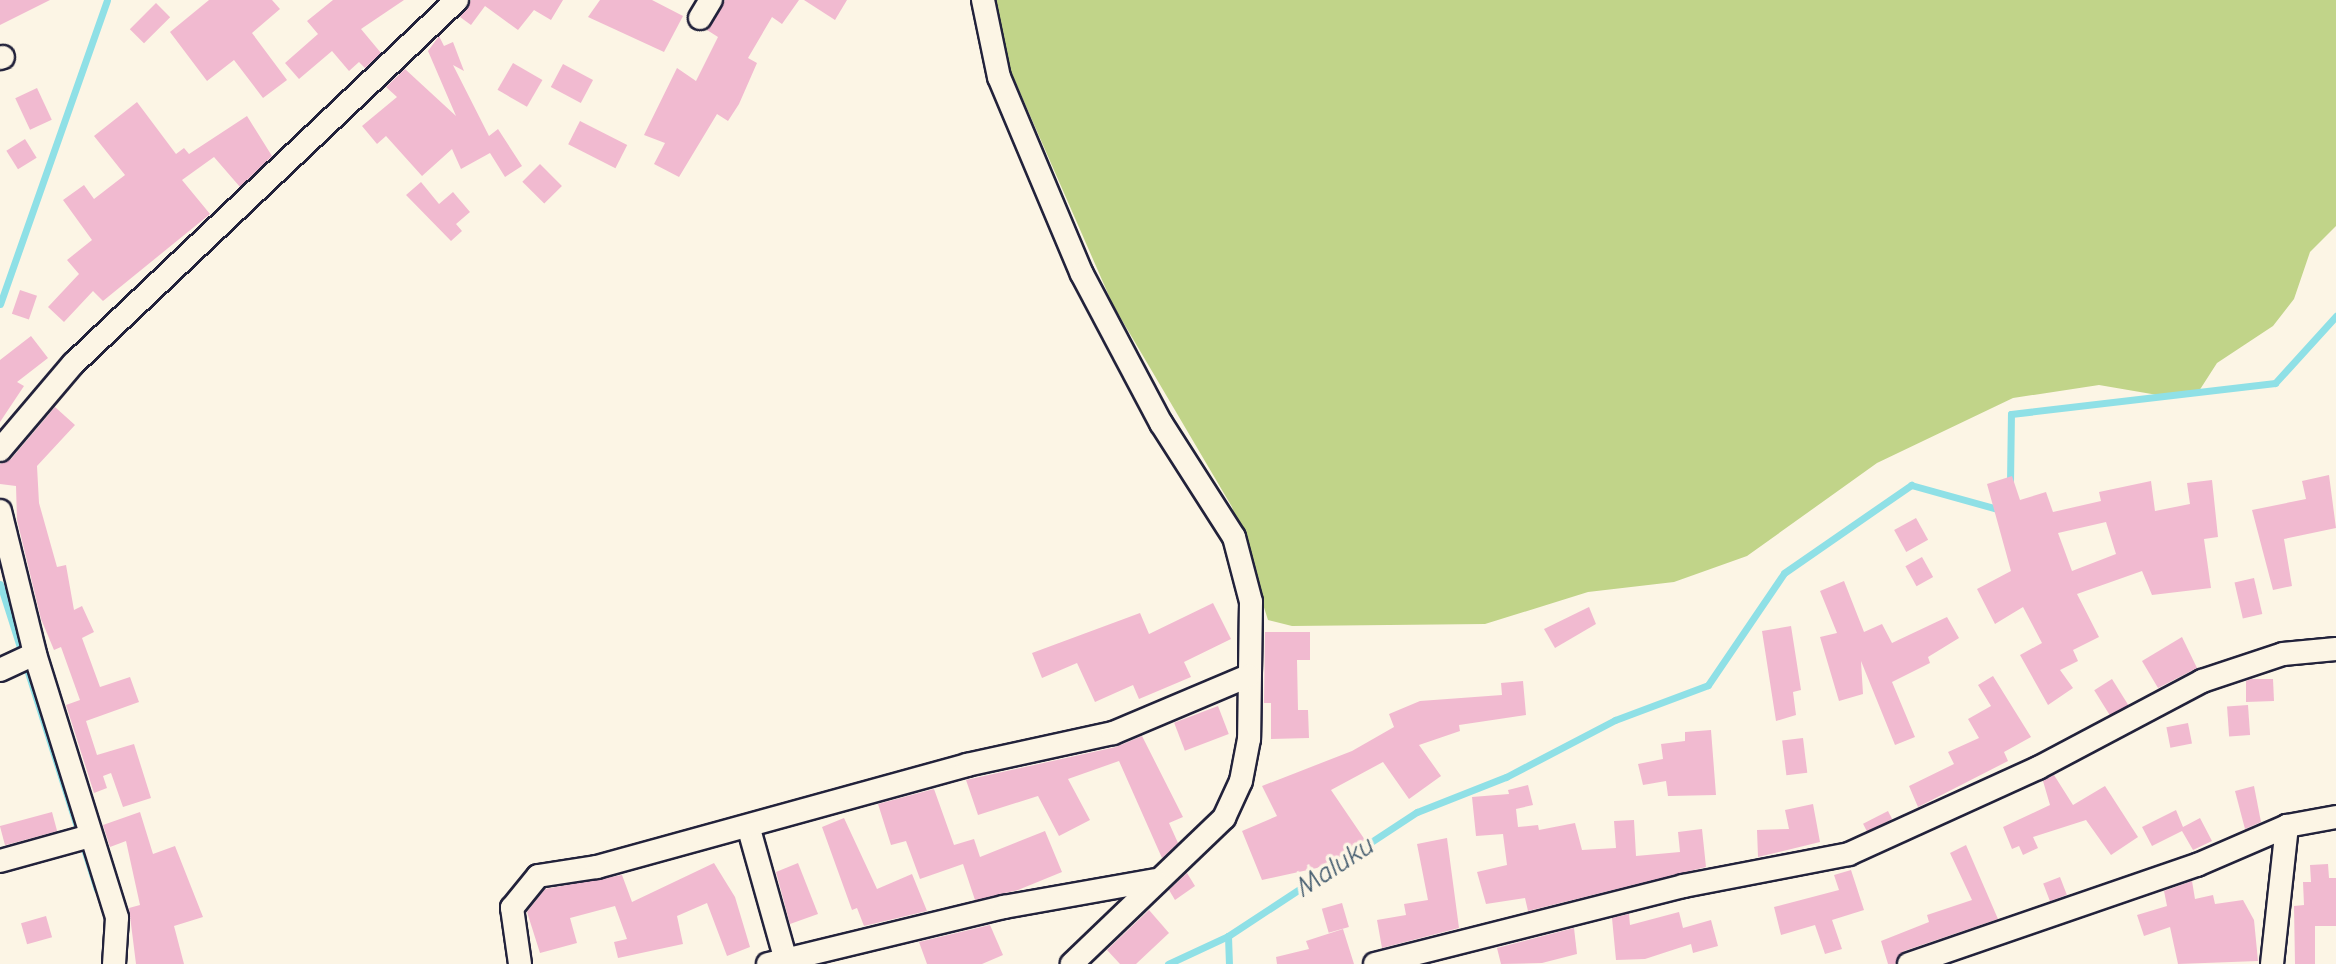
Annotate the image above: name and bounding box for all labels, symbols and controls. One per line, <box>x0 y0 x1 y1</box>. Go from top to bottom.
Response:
water label: Maluku <box>1289 828 1381 904</box>

